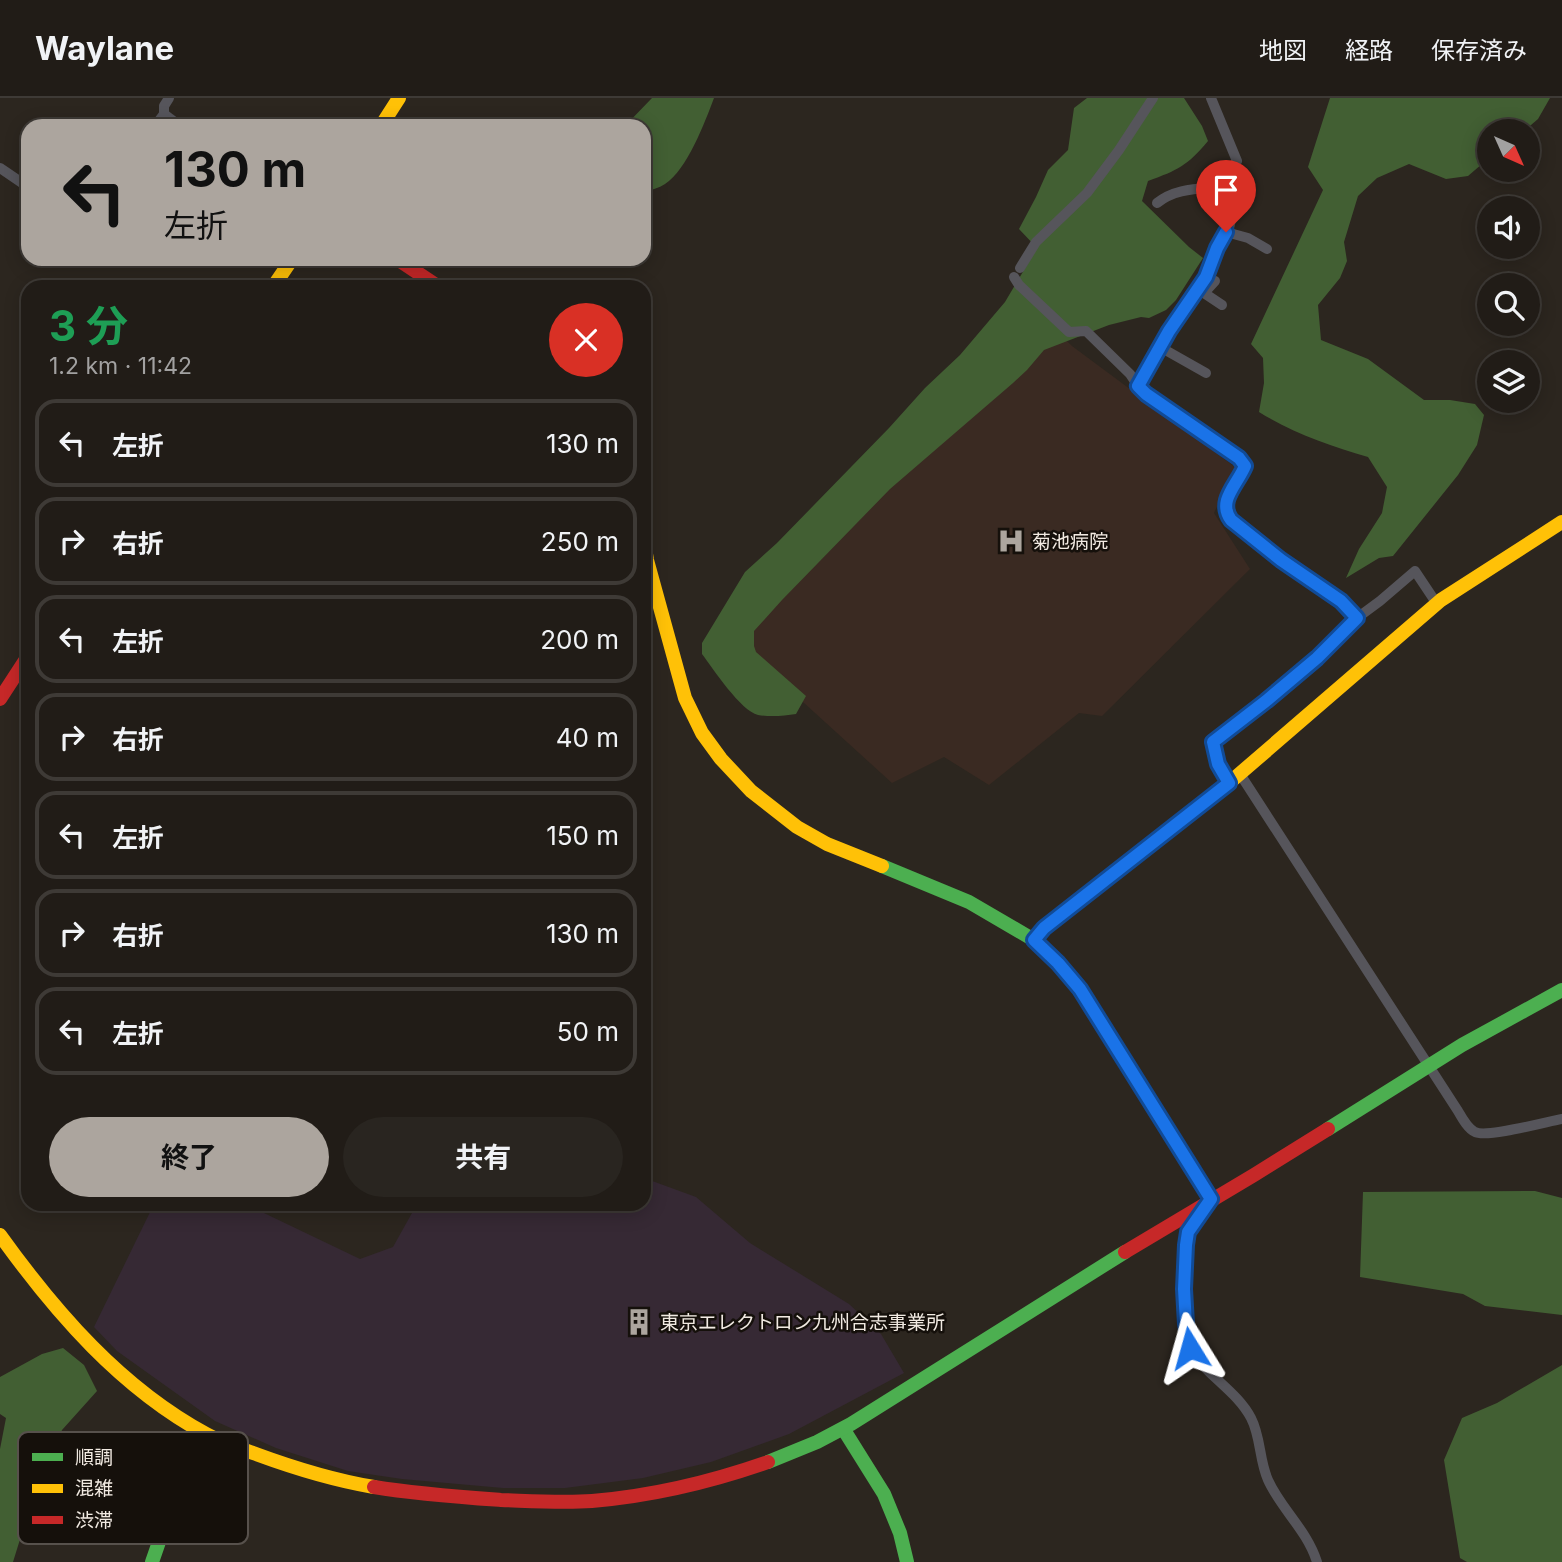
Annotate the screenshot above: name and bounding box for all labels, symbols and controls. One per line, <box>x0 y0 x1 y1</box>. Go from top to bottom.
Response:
text: Waylane <box>35 28 174 68</box>
text: 地図 <box>1259 36 1307 65</box>
text: 経路 <box>1345 36 1393 65</box>
text: 保存済み <box>1431 36 1527 65</box>
north arrow <box>1477 119 1540 182</box>
map controls <box>1477 119 1540 413</box>
text: 130 m <box>164 140 306 199</box>
icon: left <box>49 147 140 238</box>
pin <box>1196 160 1256 232</box>
icon: arrive <box>1207 171 1245 209</box>
button: sound <box>1477 196 1540 259</box>
text: 左折 <box>164 206 228 245</box>
button: search <box>1477 273 1540 336</box>
text: 3 分 <box>49 300 128 351</box>
button: close <box>549 303 623 377</box>
button: layers <box>1477 350 1540 413</box>
text: 1.2 km · 11:42 <box>49 352 192 380</box>
icon: left <box>53 424 91 462</box>
text: 130 m <box>546 428 619 459</box>
text: 左折 <box>112 430 164 461</box>
icon: right <box>53 522 91 560</box>
text: 250 m <box>541 526 619 557</box>
hospital icon: 菊池病院 <box>996 526 1026 556</box>
text: 右折 <box>112 528 164 559</box>
place label: 菊池病院 <box>1032 530 1108 553</box>
icon: left <box>53 620 91 658</box>
text: 200 m <box>540 624 619 655</box>
text: 左折 <box>112 626 164 657</box>
icon: right <box>53 718 91 756</box>
text: 40 m <box>556 722 619 753</box>
text: 右折 <box>112 724 164 755</box>
icon: left <box>53 816 91 854</box>
text: 150 m <box>546 820 619 851</box>
text: 左折 <box>112 822 164 853</box>
icon: right <box>53 914 91 952</box>
text: 130 m <box>546 918 619 949</box>
text: 右折 <box>112 920 164 951</box>
icon: left <box>53 1012 91 1050</box>
text: 50 m <box>557 1016 619 1047</box>
text: 左折 <box>112 1018 164 1049</box>
button: 終了 <box>49 1117 329 1197</box>
button: 共有 <box>343 1117 623 1197</box>
building icon: 東京エレクトロン九州合志事業所 <box>624 1307 654 1337</box>
place label: 東京エレクトロン九州合志事業所 <box>660 1311 945 1334</box>
position arrow <box>1153 1311 1227 1385</box>
legend <box>18 1432 248 1544</box>
text: 順調 <box>75 1446 113 1469</box>
text: 混雑 <box>75 1477 113 1500</box>
text: 渋滞 <box>75 1509 113 1532</box>

